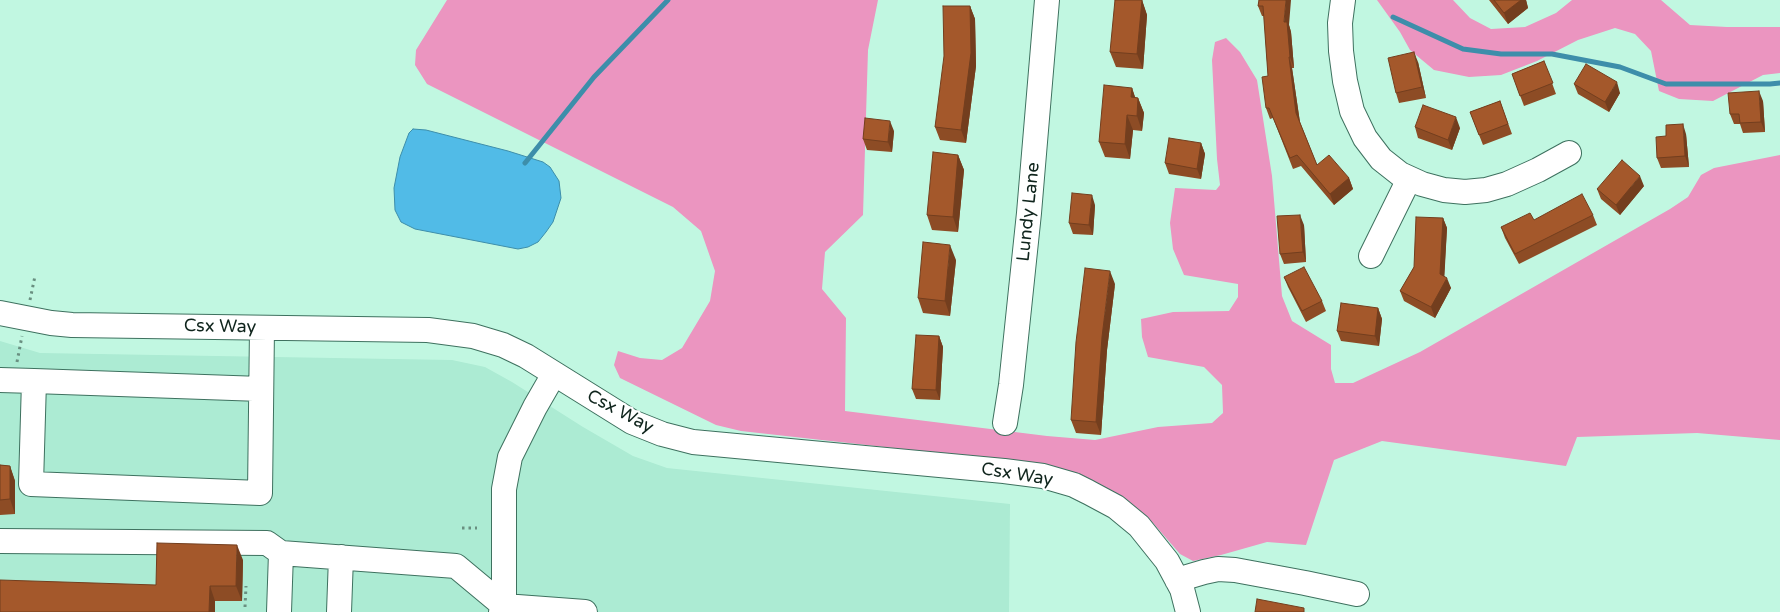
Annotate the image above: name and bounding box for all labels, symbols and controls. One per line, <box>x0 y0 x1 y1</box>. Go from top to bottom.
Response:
street label: Lundy Lane <box>1013 161 1045 263</box>
street label: Csx Way <box>184 316 256 338</box>
street label: Csx Way <box>583 385 657 439</box>
street label: Csx Way <box>980 459 1054 491</box>

